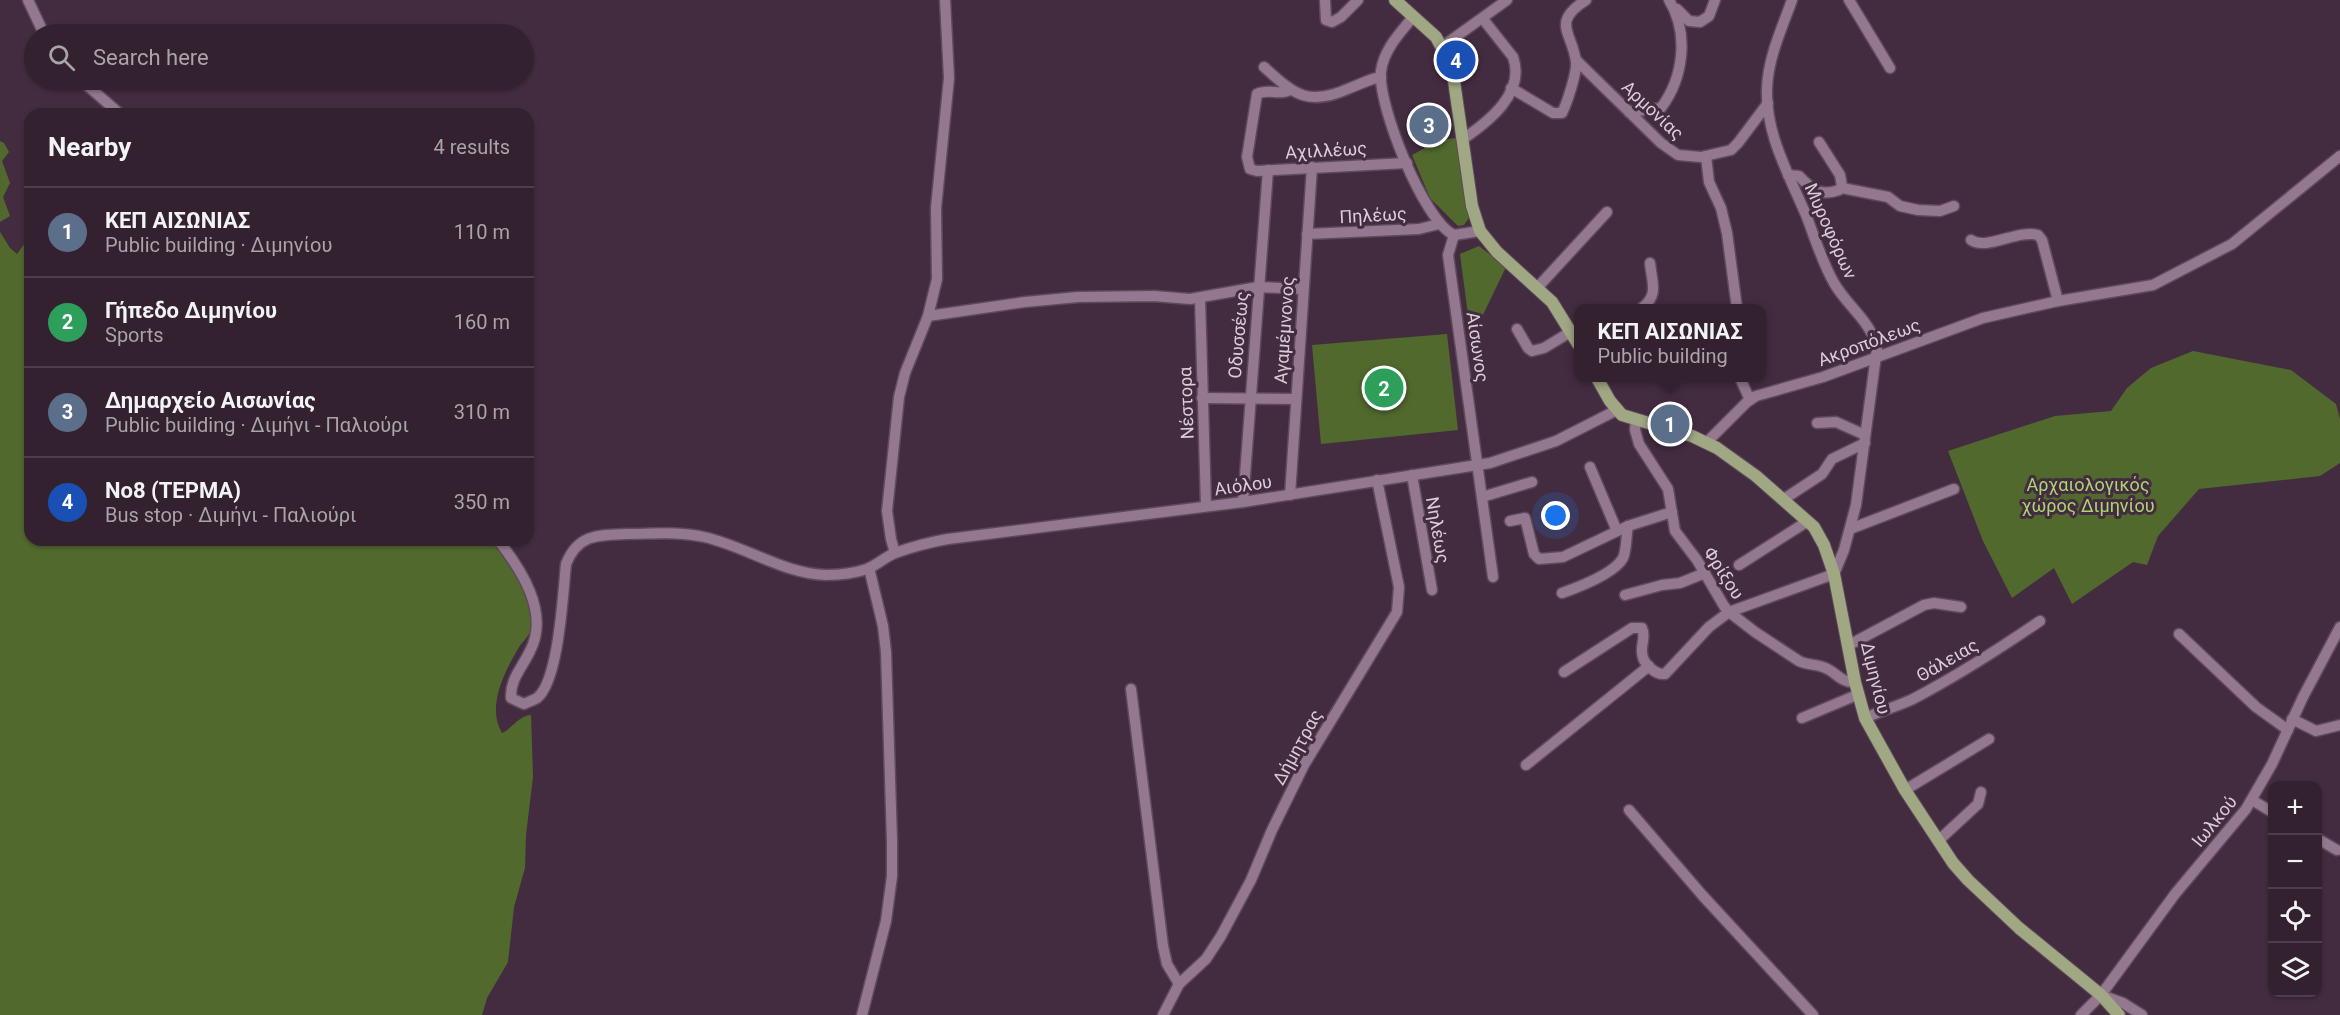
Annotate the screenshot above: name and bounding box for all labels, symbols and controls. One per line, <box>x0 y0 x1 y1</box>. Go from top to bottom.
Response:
search box <box>24 24 534 90</box>
pin: 4 <box>1436 38 1476 82</box>
icon: search <box>45 41 78 74</box>
text: Search here <box>93 45 209 70</box>
street label: Αρμονίας <box>1618 76 1688 144</box>
pin: 3 <box>1410 102 1448 148</box>
text: Nearby <box>48 132 131 162</box>
text: 4 results <box>434 135 510 159</box>
street label: Αχιλλέως <box>1284 137 1368 163</box>
street label: Μυροφόρων <box>1801 180 1862 282</box>
street label: Πηλέως <box>1339 203 1407 227</box>
text: ΚΕΠ ΑΙΣΩΝΙΑΣ <box>105 208 250 233</box>
text: 1 <box>62 220 73 244</box>
text: 110 m <box>454 220 510 244</box>
text: Public building · Διμηνίου <box>105 233 332 257</box>
street label: Αγαμέμνονος <box>1270 276 1298 384</box>
street label: Οδυσσέως <box>1224 291 1252 379</box>
text: Γήπεδο Διμηνίου <box>105 298 277 323</box>
popup <box>1574 304 1766 382</box>
text: 2 <box>62 310 73 334</box>
text: 160 m <box>454 310 510 334</box>
street label: Αίσωνος <box>1463 310 1493 384</box>
street label: Ακροπόλεως <box>1815 314 1923 370</box>
text: ΚΕΠ ΑΙΣΩΝΙΑΣ <box>1597 319 1743 344</box>
text: Sports <box>105 323 164 347</box>
text: Public building <box>1597 344 1728 368</box>
street label: Νέστορα <box>1174 365 1198 440</box>
pin: 2 <box>1364 366 1404 410</box>
text: Δημαρχείο Αισωνίας <box>105 388 316 413</box>
text: 3 <box>62 400 73 424</box>
text: 310 m <box>454 400 510 424</box>
pin: 1 <box>1650 402 1690 446</box>
text: Public building · Διμήνι - Παλιούρι <box>105 413 409 437</box>
street label: Αιόλου <box>1213 471 1273 499</box>
park label: Αρχαιολογικός χώρος Διμηνίου <box>2021 474 2155 516</box>
text: Νο8 (ΤΕΡΜΑ) <box>105 478 241 503</box>
text: 4 <box>62 490 73 514</box>
text: 350 m <box>454 490 510 514</box>
street label: Νηλέως <box>1422 495 1454 565</box>
your location <box>1541 501 1570 530</box>
text: Bus stop · Διμήνι - Παλιούρι <box>105 503 357 527</box>
street label: Φρίξου <box>1699 543 1749 603</box>
street label: Θάλειας <box>1912 634 1982 686</box>
street label: Διμηνίου <box>1857 640 1895 716</box>
street label: Δήμητρας <box>1268 706 1326 788</box>
map controls <box>2268 781 2322 997</box>
button: + <box>2268 781 2322 835</box>
street label: Ιωλκού <box>2187 791 2241 851</box>
button: − <box>2268 835 2322 889</box>
button: locate <box>2268 889 2322 943</box>
button: layers <box>2268 943 2322 997</box>

